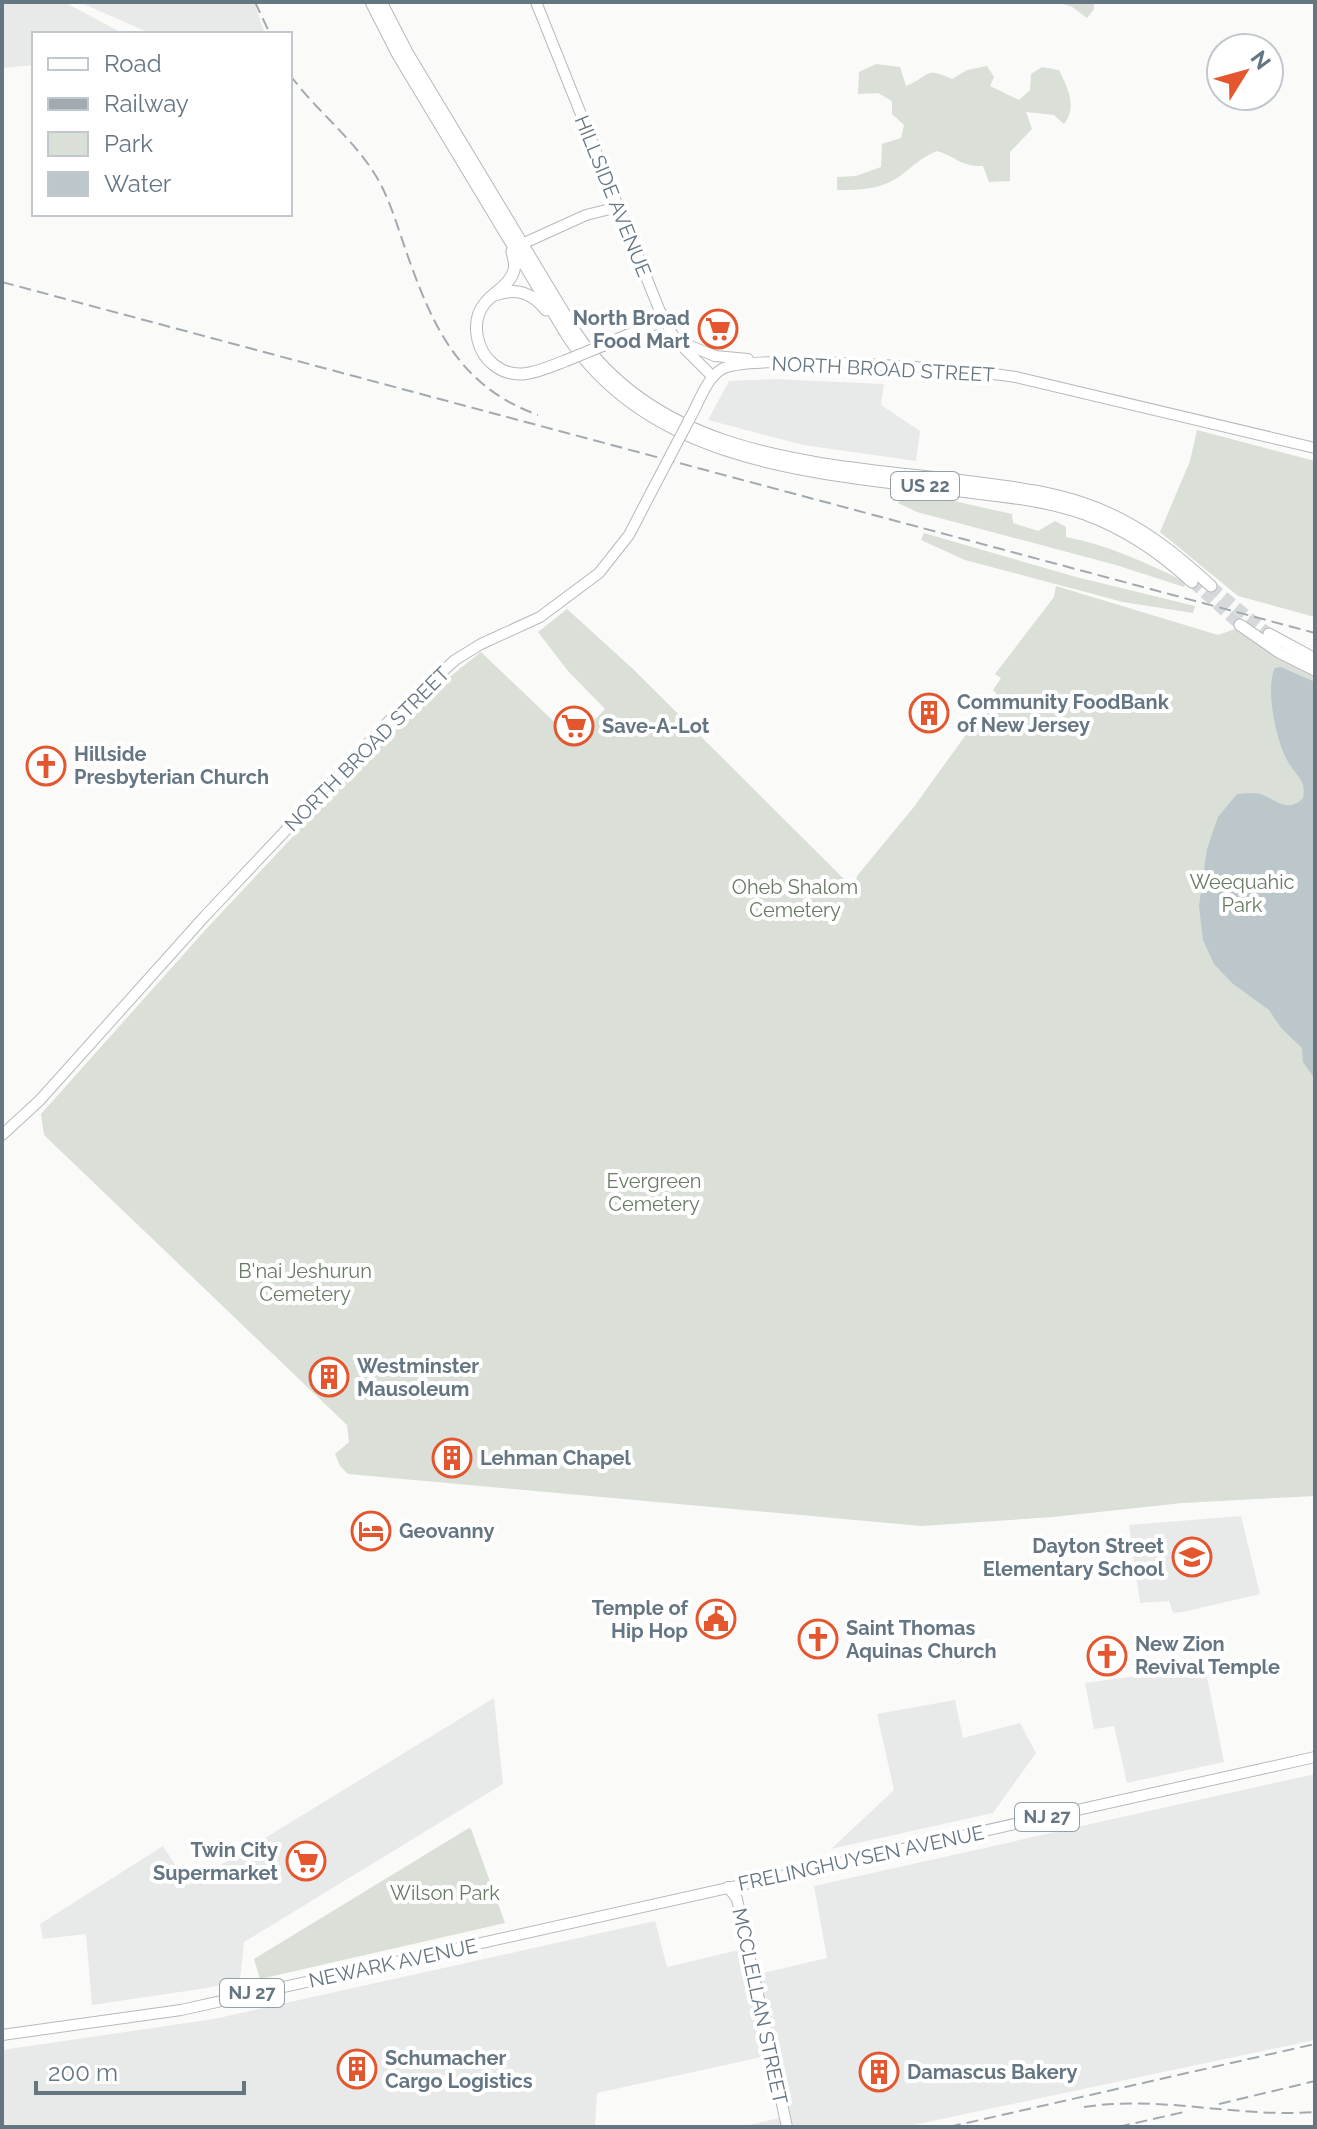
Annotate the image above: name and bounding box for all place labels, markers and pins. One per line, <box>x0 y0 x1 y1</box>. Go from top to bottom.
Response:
place label: North Broad Food Mart <box>573 306 690 353</box>
supermarket icon: North Broad Food Mart <box>697 308 739 350</box>
place label: Community FoodBank of New Jersey <box>957 690 1170 737</box>
building icon: Community FoodBank of New Jersey <box>908 692 950 734</box>
supermarket icon: Save-A-Lot <box>553 705 595 747</box>
place label: Save-A-Lot <box>602 714 710 738</box>
place label: Hillside Presbyterian Church <box>74 742 269 789</box>
church icon: Hillside Presbyterian Church <box>25 745 67 787</box>
place label: Westminster Mausoleum <box>357 1354 479 1401</box>
building icon: Westminster Mausoleum <box>308 1356 350 1398</box>
building icon: Lehman Chapel <box>431 1437 473 1479</box>
place label: Lehman Chapel <box>480 1446 632 1470</box>
hotel icon: Geovanny <box>350 1510 392 1552</box>
place label: Geovanny <box>399 1519 494 1543</box>
place label: Dayton Street Elementary School <box>983 1534 1165 1581</box>
school or university icon: Dayton Street Elementary School <box>1171 1536 1213 1578</box>
place label: Temple of Hip Hop <box>592 1596 689 1643</box>
public building icon: Temple of Hip Hop <box>695 1598 737 1640</box>
place label: Saint Thomas Aquinas Church <box>846 1616 997 1663</box>
church icon: Saint Thomas Aquinas Church <box>797 1618 839 1660</box>
place label: New Zion Revival Temple <box>1135 1632 1280 1679</box>
church icon: New Zion Revival Temple <box>1086 1635 1128 1677</box>
place label: Twin City Supermarket <box>153 1838 278 1885</box>
supermarket icon: Twin City Supermarket <box>285 1840 327 1882</box>
place label: Schumacher Cargo Logistics <box>385 2046 533 2093</box>
building icon: Schumacher Cargo Logistics <box>336 2048 378 2090</box>
building icon: Damascus Bakery <box>858 2051 900 2093</box>
place label: Damascus Bakery <box>907 2060 1077 2084</box>

